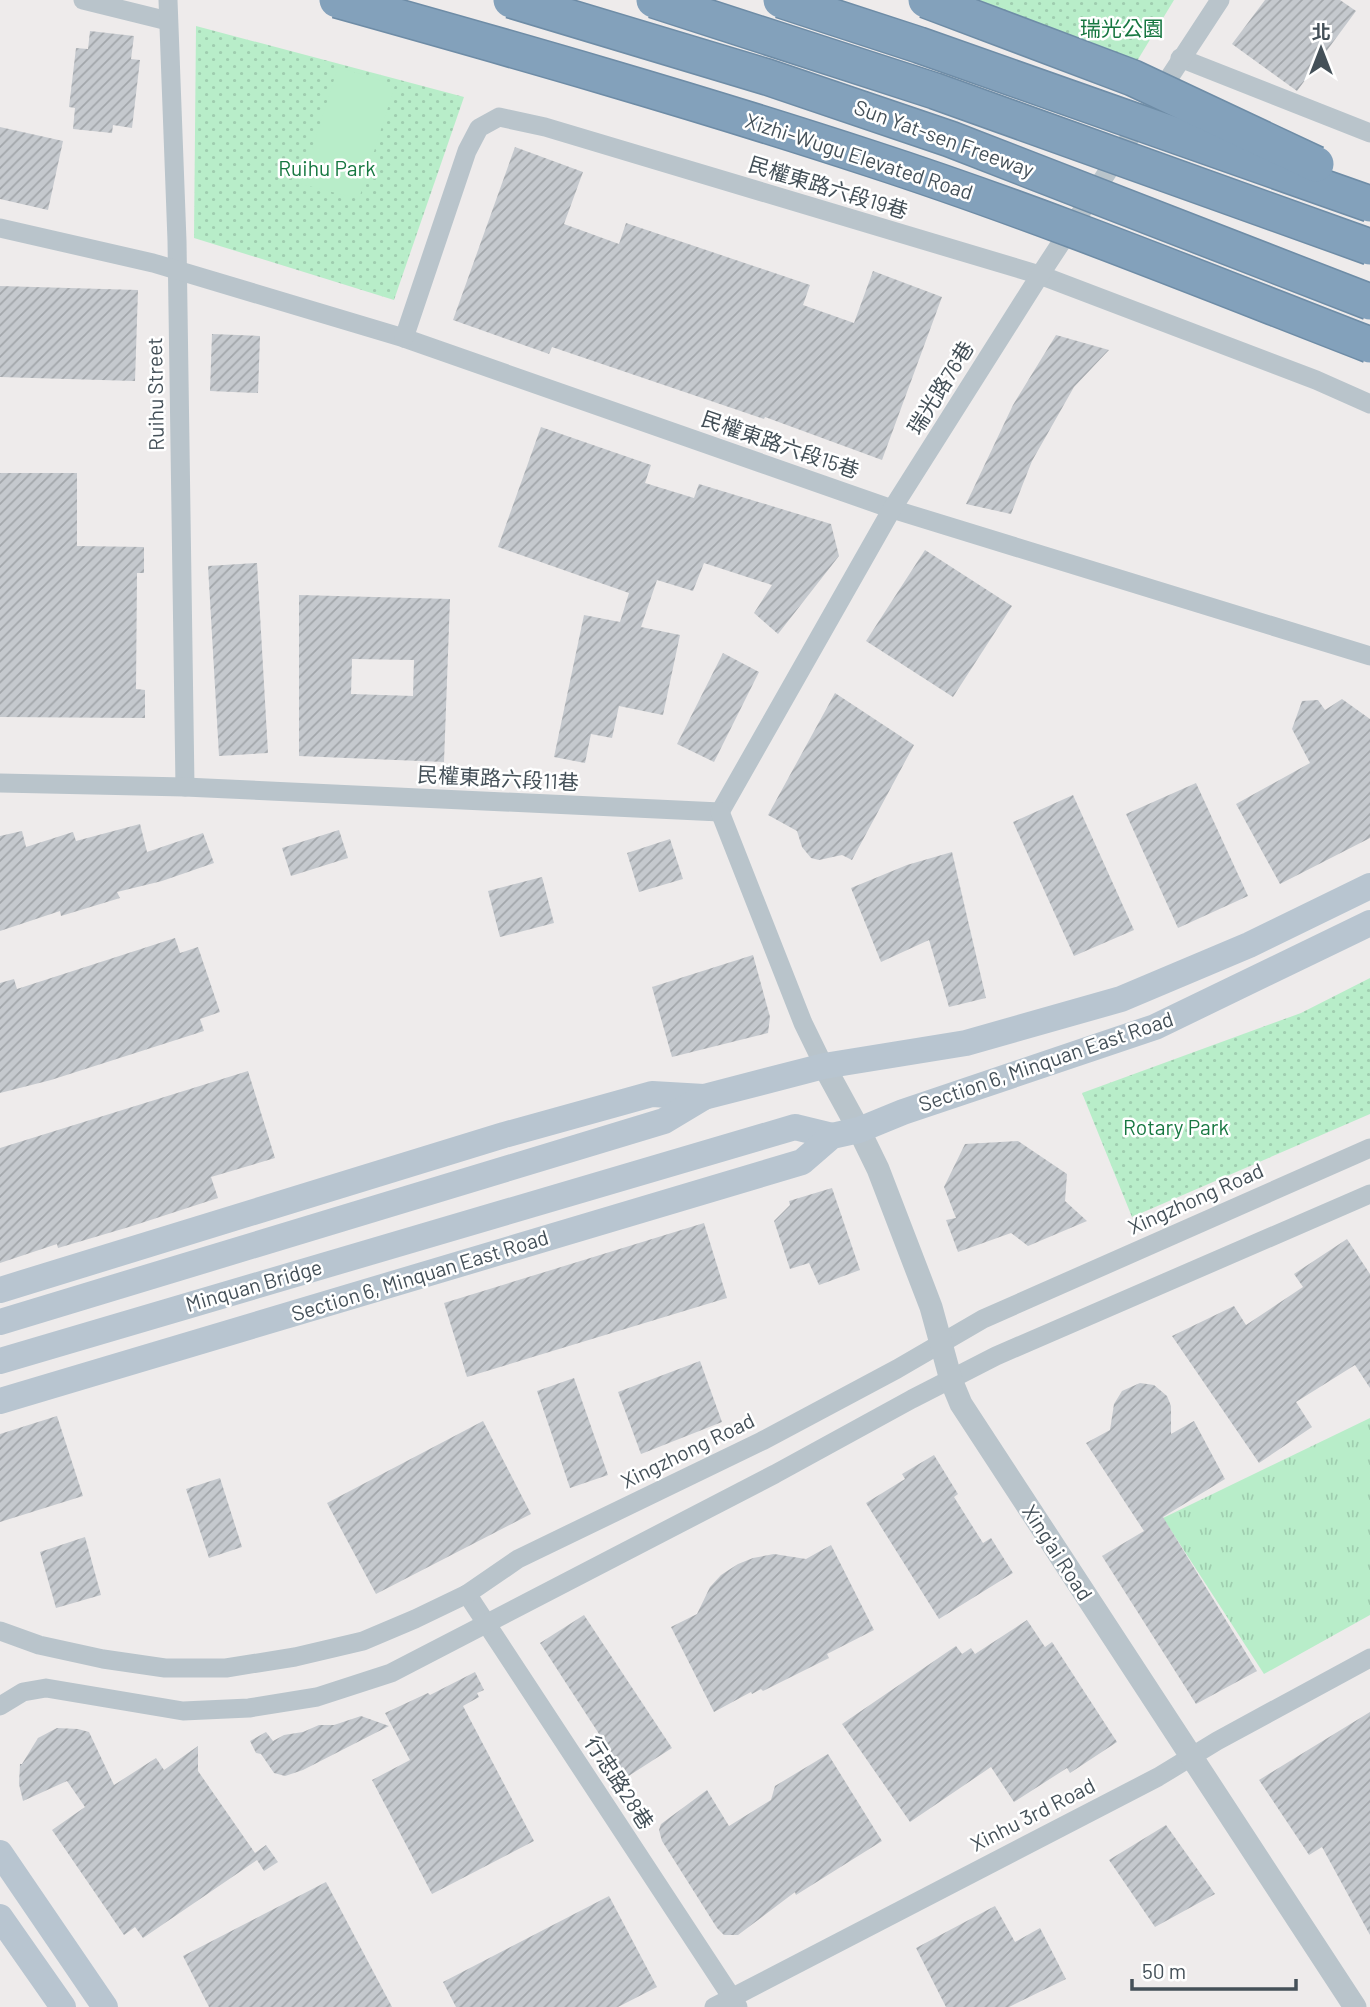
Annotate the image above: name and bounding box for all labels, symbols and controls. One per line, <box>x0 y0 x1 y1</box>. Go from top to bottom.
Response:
north arrow <box>1286 14 1356 84</box>
park label: 瑞光公園 <box>1080 15 1164 40</box>
text: 北 <box>1311 20 1331 43</box>
street label: Sun Yat-sen Freeway <box>851 93 1038 182</box>
street label: Xizhi-Wugu Elevated Road <box>743 107 976 204</box>
street label: 民權東路六段19巷 <box>746 150 911 223</box>
park label: Ruihu Park <box>278 155 376 180</box>
street label: 瑞光路76巷 <box>901 336 978 438</box>
street label: Ruihu Street <box>141 337 168 451</box>
street label: 民權東路六段15巷 <box>698 405 863 482</box>
street label: 民權東路六段11巷 <box>417 761 580 794</box>
street label: Section 6, Minquan East Road <box>915 1005 1176 1116</box>
park label: Rotary Park <box>1123 1114 1229 1139</box>
street label: Xingzhong Road <box>1124 1157 1267 1239</box>
street label: Section 6, Minquan East Road <box>288 1224 551 1326</box>
street label: Minquan Bridge <box>182 1253 325 1316</box>
street label: Xingzhong Road <box>617 1407 758 1493</box>
street label: Xing'ai Road <box>1018 1500 1099 1605</box>
street label: 行忠路28巷 <box>581 1731 660 1834</box>
street label: Xinhu 3rd Road <box>966 1772 1099 1856</box>
scale bar <box>1132 1948 1296 1992</box>
text: 50 m <box>1142 1958 1186 1983</box>

